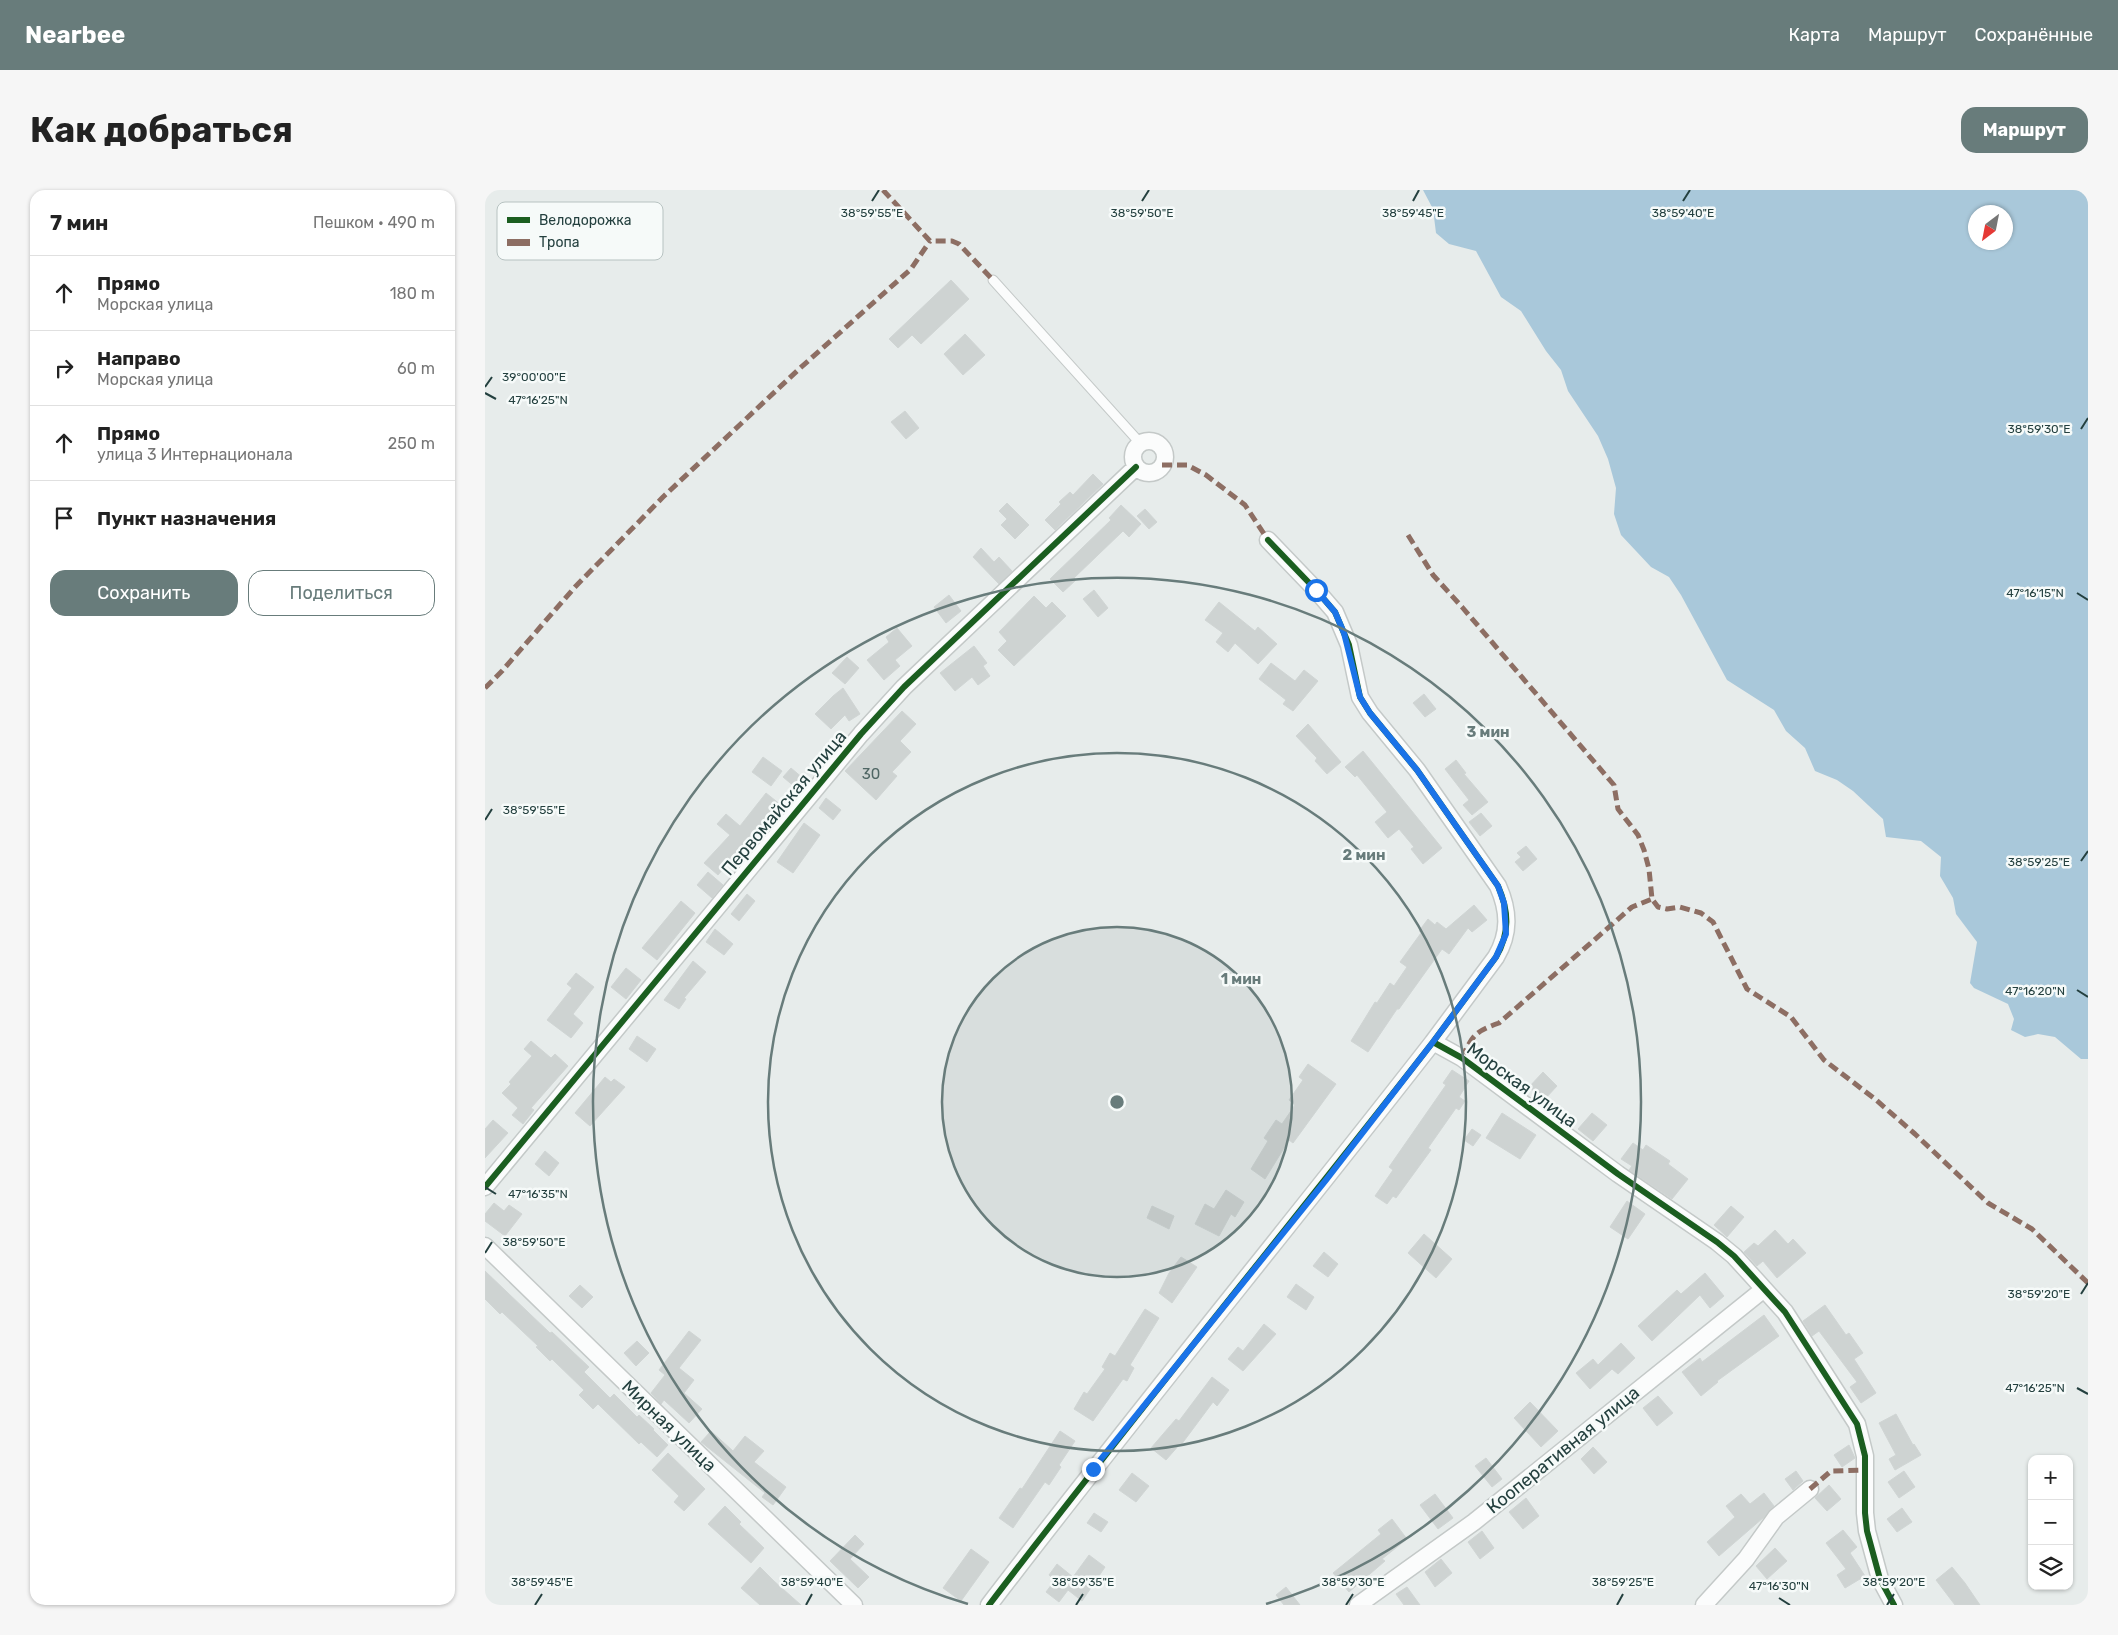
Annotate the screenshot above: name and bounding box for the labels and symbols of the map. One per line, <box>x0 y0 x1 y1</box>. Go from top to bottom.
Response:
legend <box>497 202 663 260</box>
north arrow <box>1968 205 2013 250</box>
text: 38°59'55"E <box>841 206 903 220</box>
text: 38°59'50"E <box>1111 206 1173 220</box>
text: 38°59'45"E <box>1382 206 1444 220</box>
text: 38°59'40"E <box>1652 206 1714 220</box>
text: Велодорожка <box>539 212 632 229</box>
text: Тропа <box>539 234 580 251</box>
text: 39°00'00"E <box>502 370 566 384</box>
text: 47°16'25"N <box>508 393 568 407</box>
text: 38°59'30"E <box>2008 422 2070 436</box>
route start <box>1305 579 1328 602</box>
text: 47°16'15"N <box>2006 586 2064 600</box>
text: 3 мин <box>1466 723 1510 741</box>
street label: Первомайская улица <box>717 726 851 880</box>
house number: 30 <box>862 765 880 783</box>
text: 38°59'55"E <box>503 803 565 817</box>
text: 2 мин <box>1343 846 1385 864</box>
text: 38°59'25"E <box>2008 855 2070 869</box>
text: 1 мин <box>1221 970 1261 988</box>
text: 47°16'20"N <box>2005 984 2065 998</box>
street label: Морская улица <box>1463 1038 1581 1132</box>
centre of rings <box>1108 1093 1126 1111</box>
text: 47°16'35"N <box>508 1187 568 1201</box>
text: 38°59'50"E <box>503 1235 565 1249</box>
text: 38°59'20"E <box>2008 1287 2070 1301</box>
street label: Мирная улица <box>617 1375 721 1477</box>
text: 47°16'25"N <box>2005 1381 2065 1395</box>
street label: Кооперативная улица <box>1482 1382 1644 1518</box>
route end <box>1082 1458 1105 1481</box>
text: 38°59'45"E <box>511 1575 573 1589</box>
text: 38°59'40"E <box>781 1575 843 1589</box>
text: 38°59'35"E <box>1052 1575 1114 1589</box>
text: 38°59'30"E <box>1322 1575 1384 1589</box>
text: 38°59'25"E <box>1592 1575 1654 1589</box>
text: 38°59'20"E <box>1863 1575 1925 1589</box>
text: 47°16'30"N <box>1749 1579 1809 1593</box>

